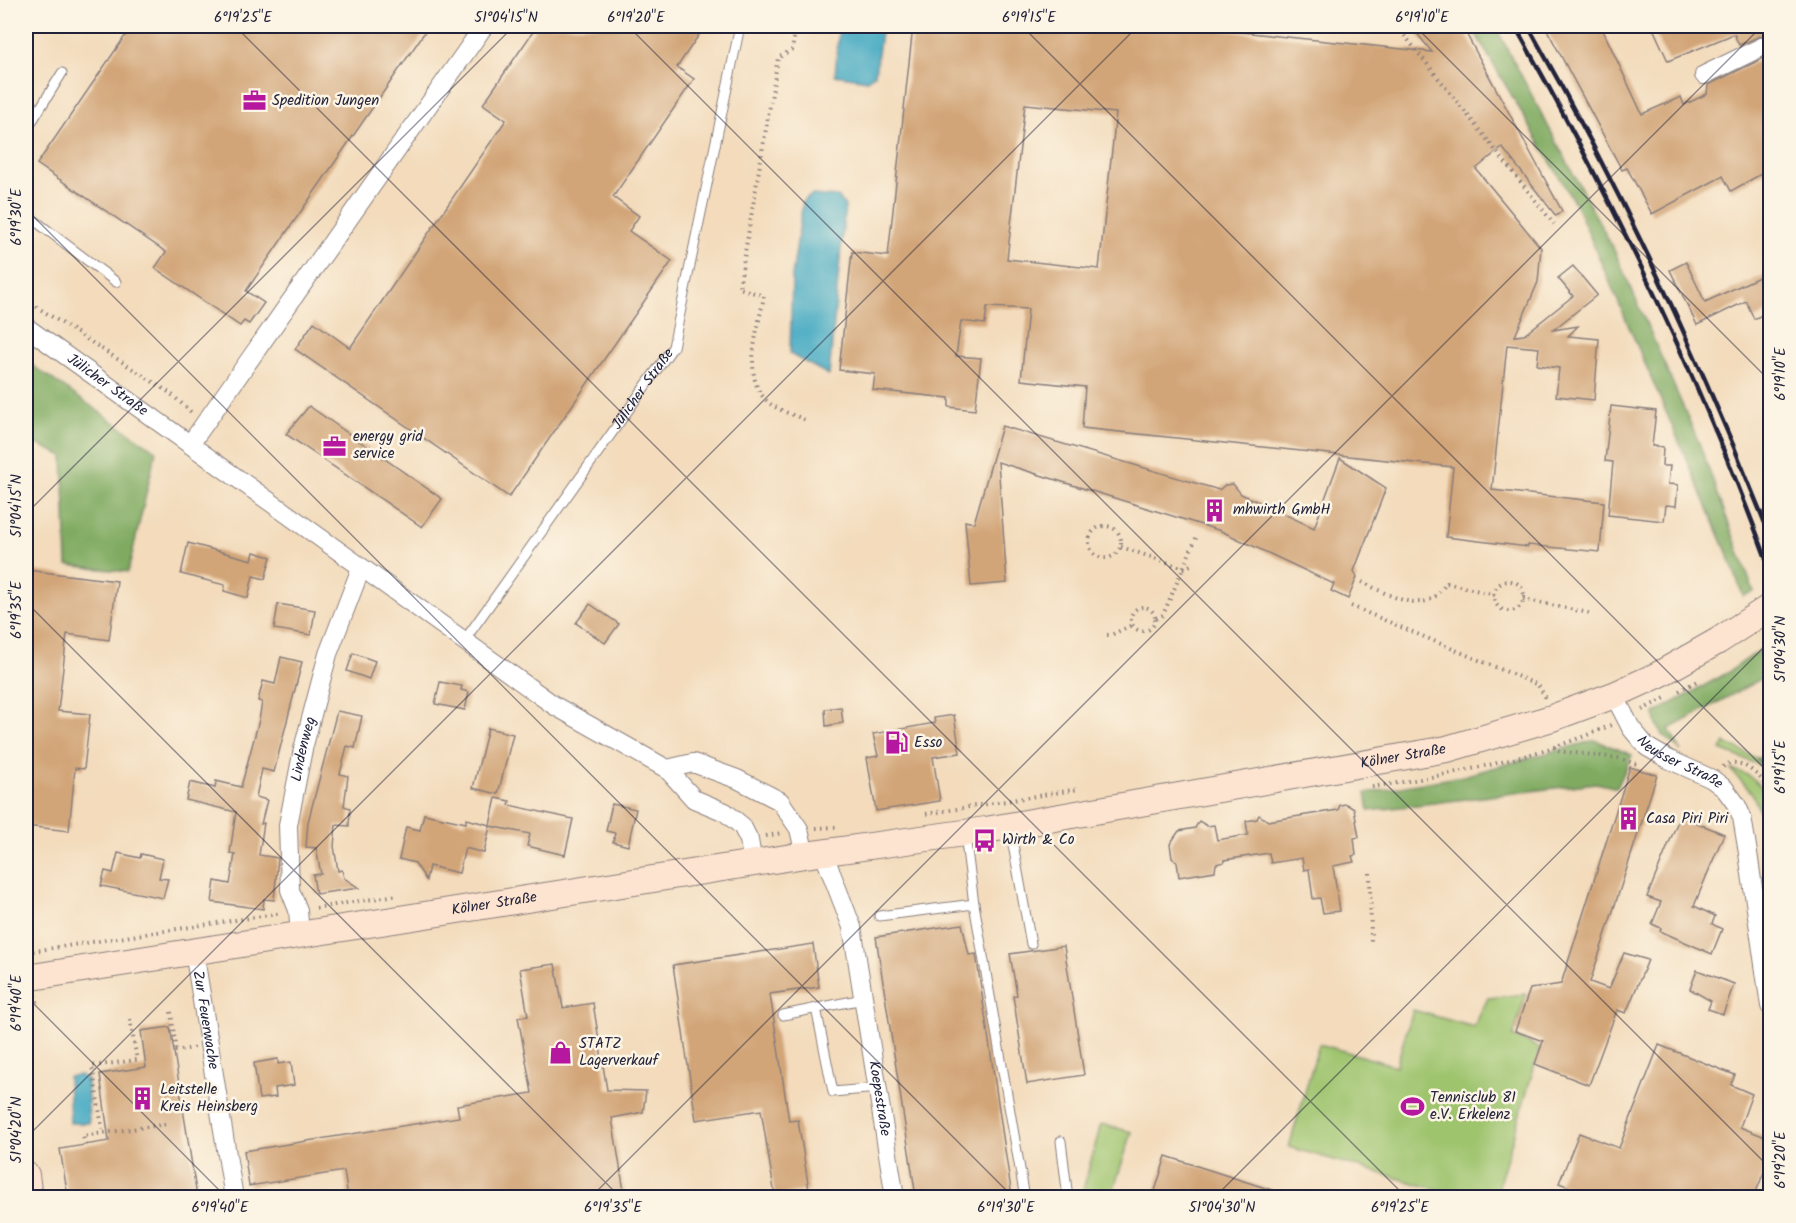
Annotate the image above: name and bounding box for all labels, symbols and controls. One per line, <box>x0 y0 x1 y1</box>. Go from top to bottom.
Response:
text: 6°19'25"E <box>214 6 273 30</box>
text: 51°04'15"N <box>474 6 538 30</box>
text: 6°19'20"E <box>607 6 666 30</box>
text: 6°19'15"E <box>1002 6 1057 30</box>
text: 6°19'10"E <box>1395 6 1450 30</box>
office icon: Spedition Jungen <box>241 88 267 114</box>
place label: Spedition Jungen <box>272 89 379 113</box>
text: 6°19'30"E <box>5 187 29 246</box>
street label: Jülicher Straße <box>606 343 681 435</box>
text: 6°19'10"E <box>1769 346 1793 401</box>
street label: Jülicher Straße <box>62 348 153 423</box>
place label: energy grid service <box>353 425 423 466</box>
office icon: energy grid service <box>322 433 348 459</box>
text: 51°04'15"N <box>5 474 29 538</box>
building icon: mhwirth GmbH <box>1202 497 1228 523</box>
place label: mhwirth GmbH <box>1233 498 1331 522</box>
text: 6°19'35"E <box>5 580 29 639</box>
text: 51°04'30"N <box>1769 616 1793 682</box>
street label: Lindenweg <box>285 714 323 784</box>
fuel station icon: Esso <box>883 730 909 756</box>
street label: Neusser Straße <box>1630 730 1729 796</box>
place label: Esso <box>914 731 943 755</box>
street label: Kölner Straße <box>1359 737 1448 776</box>
text: 6°19'15"E <box>1769 739 1793 794</box>
building icon: Casa Piri Piri <box>1615 806 1641 832</box>
place label: Casa Piri Piri <box>1646 807 1729 831</box>
bus stop icon: Wirth & Co <box>971 827 997 853</box>
place label: Wirth & Co <box>1002 828 1075 852</box>
street label: Kölner Straße <box>450 885 539 923</box>
street label: Zur Feuerwache <box>185 969 225 1071</box>
text: 6°19'40"E <box>5 973 29 1032</box>
place label: STATZ Lagerverkauf <box>579 1032 659 1073</box>
shop icon: STATZ Lagerverkauf <box>548 1040 574 1066</box>
street label: Koepestraße <box>861 1059 897 1138</box>
place label: Leitstelle Kreis Heinsberg <box>160 1078 258 1119</box>
building icon: Leitstelle Kreis Heinsberg <box>129 1086 155 1112</box>
place label: Tennisclub 81 e.V. Erkelenz <box>1430 1086 1516 1127</box>
sports icon: Tennisclub 81 e.V. Erkelenz <box>1399 1094 1425 1120</box>
text: 51°04'20"N <box>5 1096 29 1164</box>
text: 6°19'20"E <box>1769 1130 1793 1189</box>
text: 6°19'40"E <box>191 1196 250 1220</box>
text: 6°19'35"E <box>584 1196 643 1220</box>
text: 6°19'30"E <box>977 1196 1036 1220</box>
text: 51°04'30"N <box>1189 1196 1255 1220</box>
text: 6°19'25"E <box>1371 1196 1430 1220</box>

